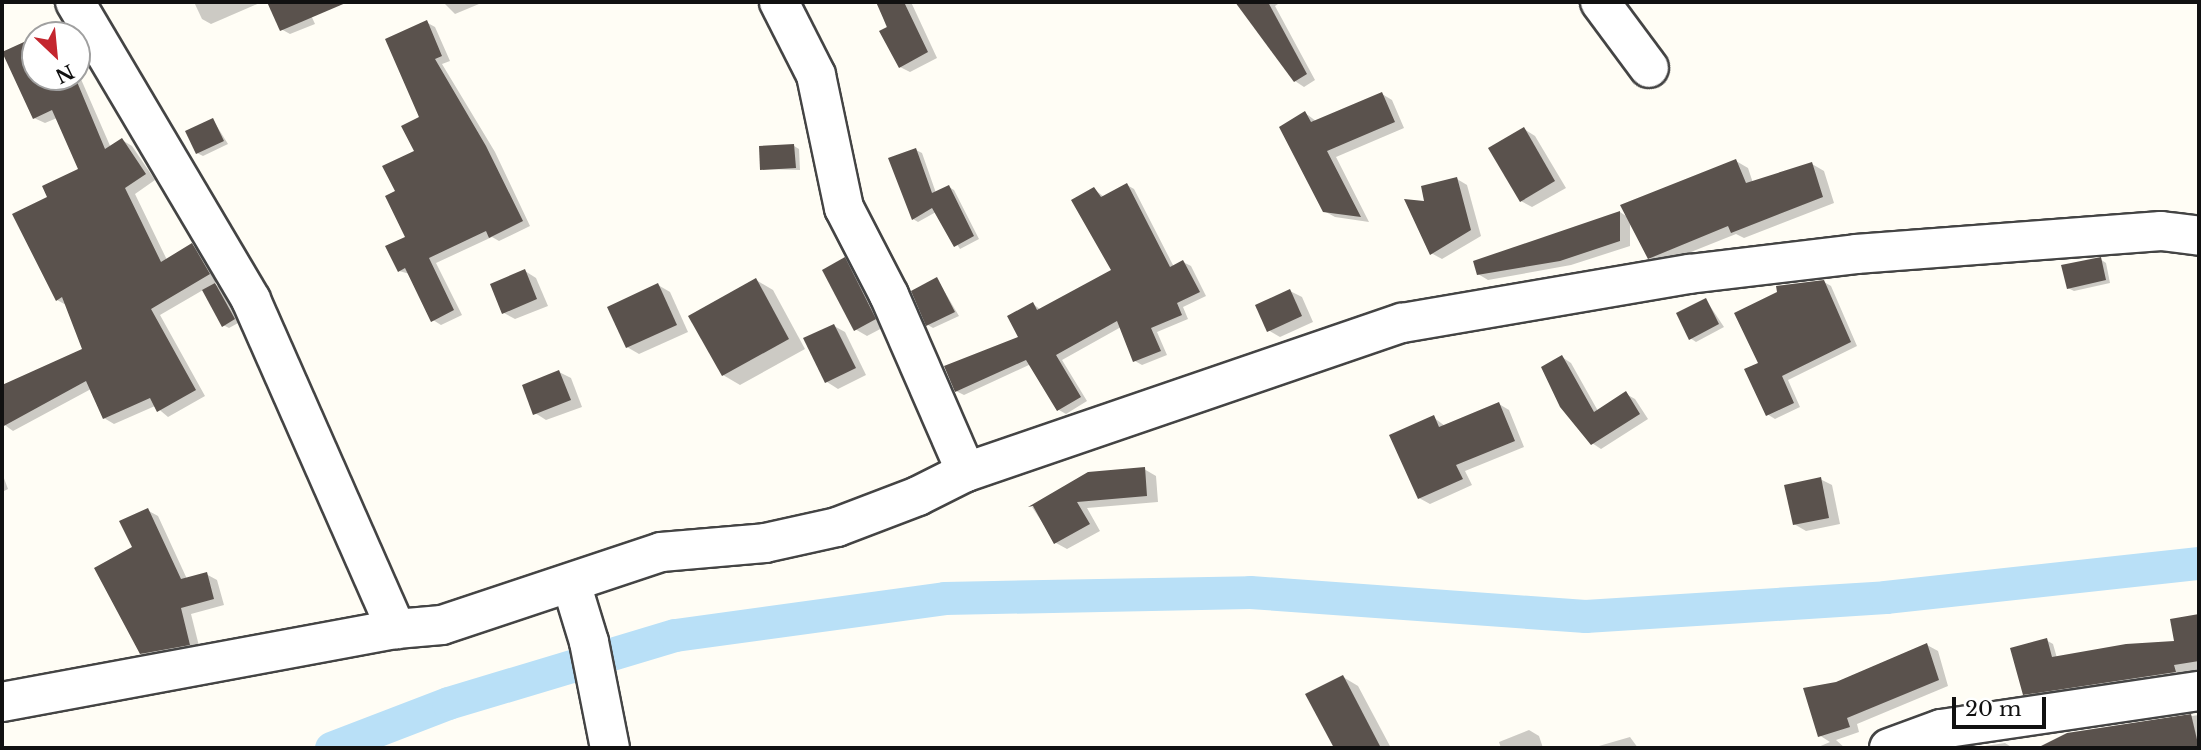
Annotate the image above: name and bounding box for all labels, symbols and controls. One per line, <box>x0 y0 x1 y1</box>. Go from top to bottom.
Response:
north arrow <box>21 21 91 91</box>
text: N <box>51 59 78 88</box>
scale bar <box>1956 684 2050 728</box>
text: 20 m <box>1965 696 2022 722</box>

